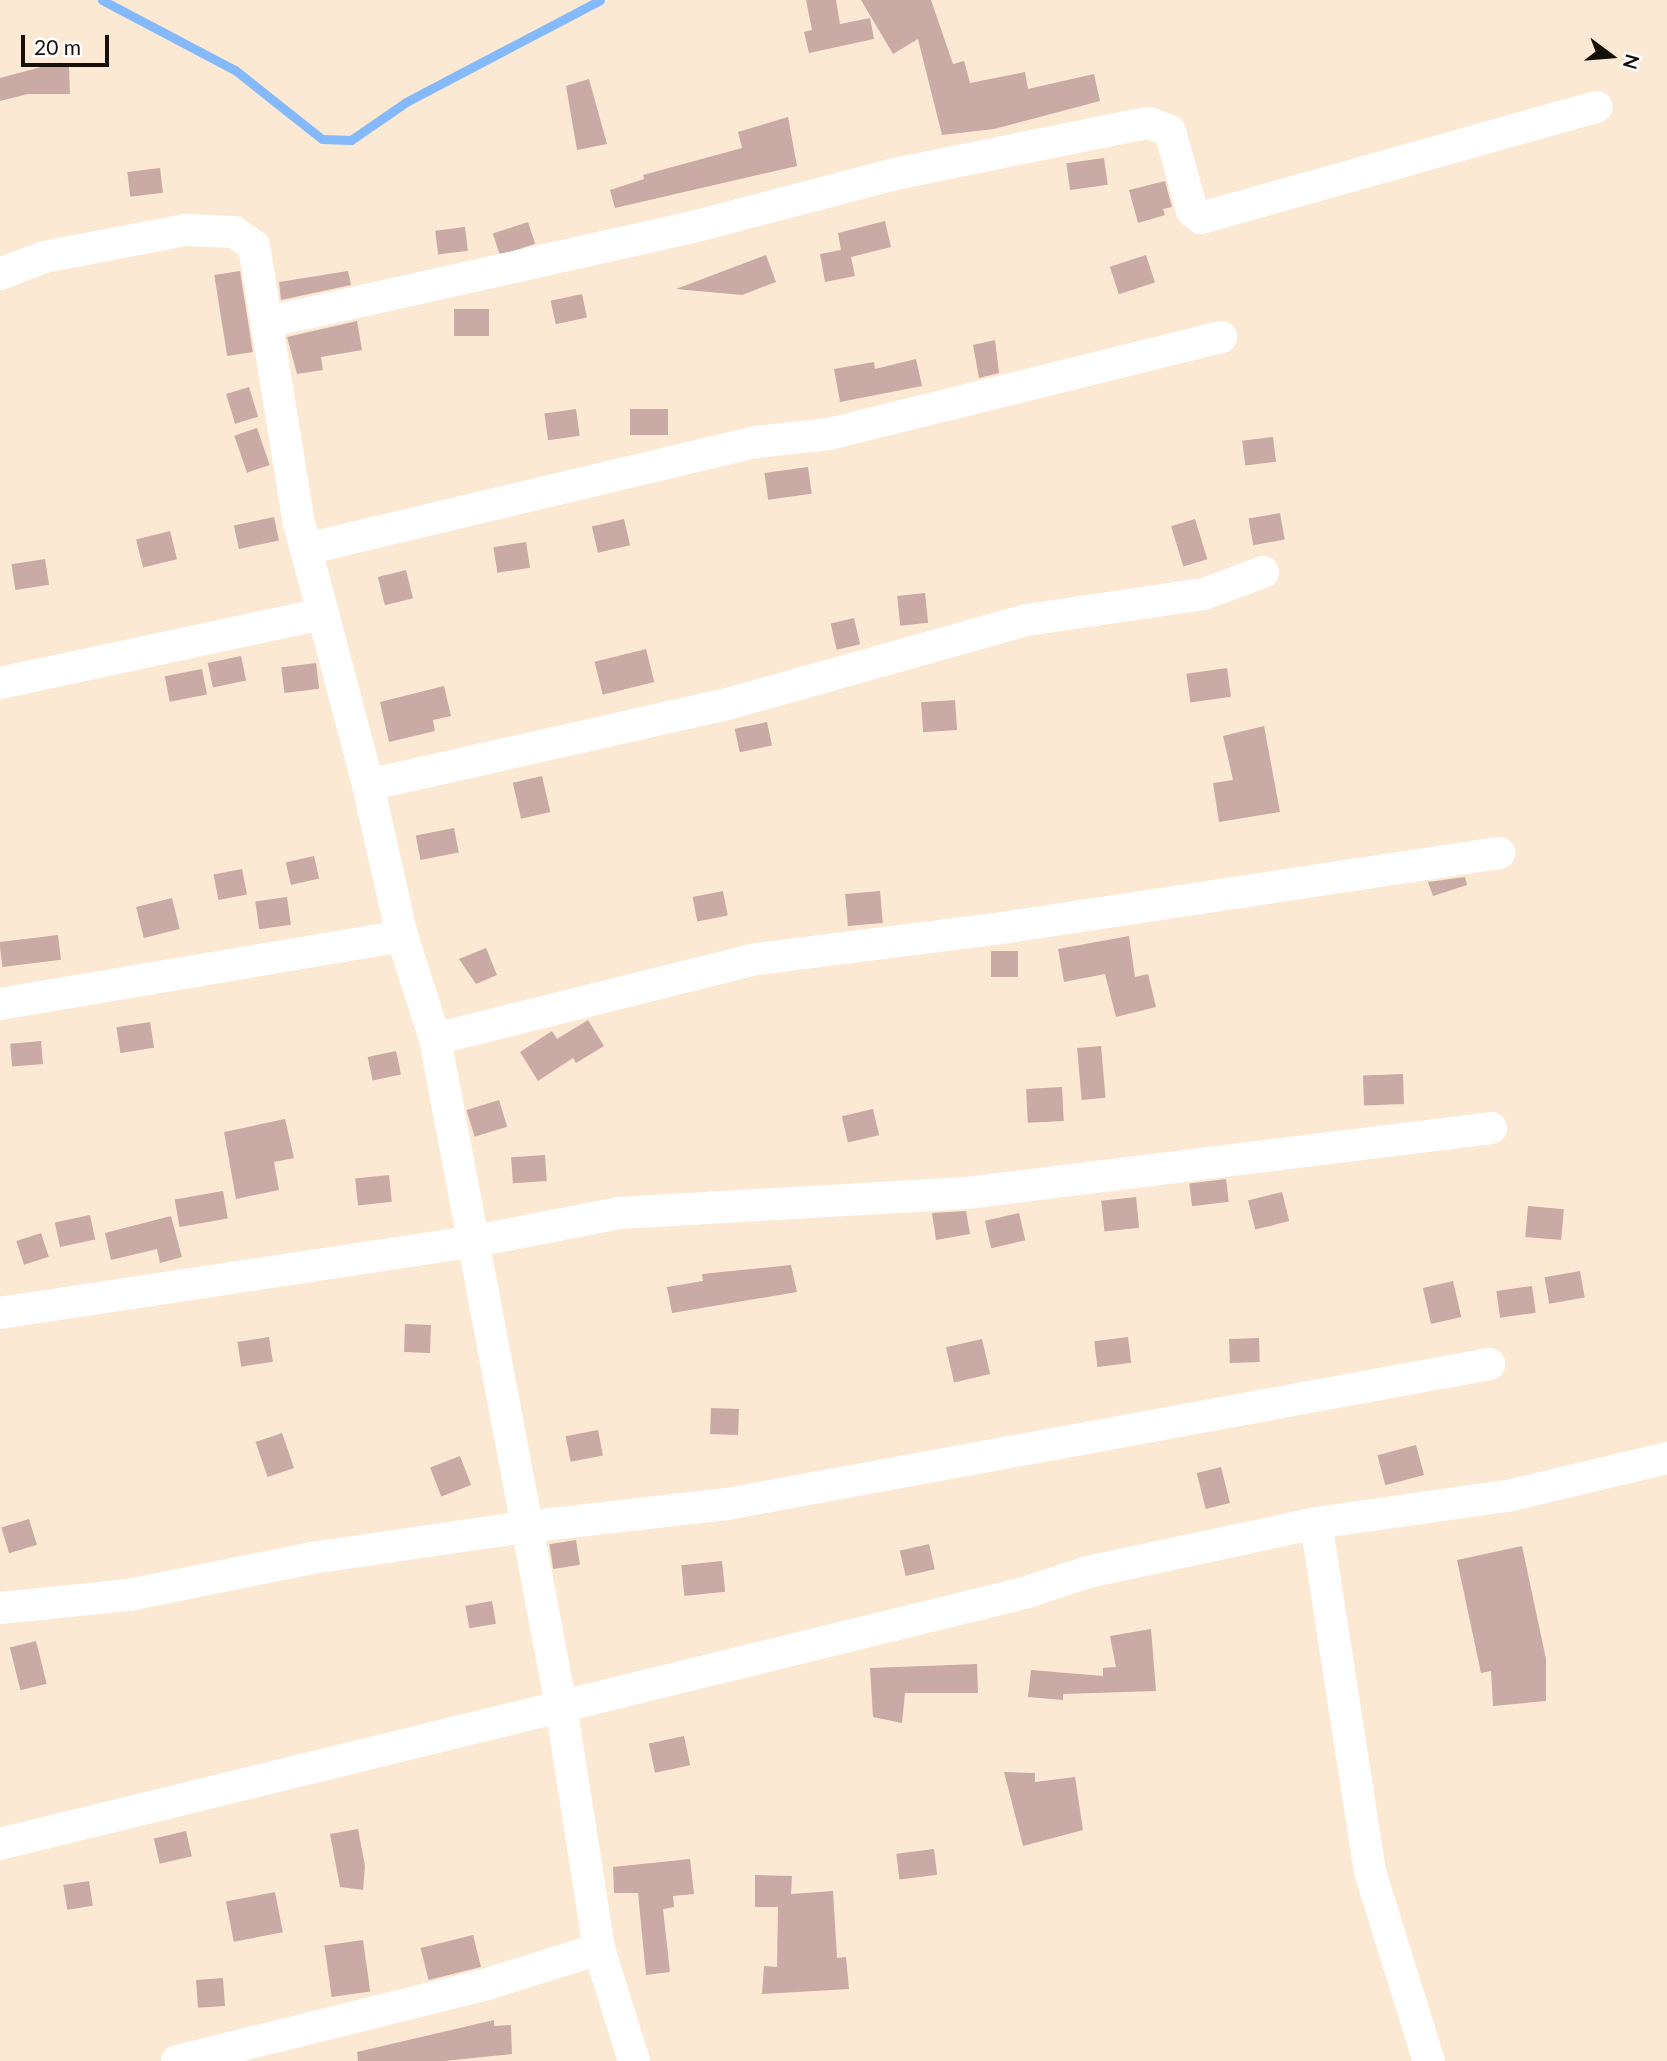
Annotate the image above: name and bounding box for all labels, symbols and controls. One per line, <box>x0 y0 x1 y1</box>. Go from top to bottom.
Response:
scale bar <box>24 21 112 65</box>
north arrow <box>1576 21 1646 91</box>
text: 20 m <box>34 34 81 59</box>
text: N <box>1619 52 1645 72</box>

